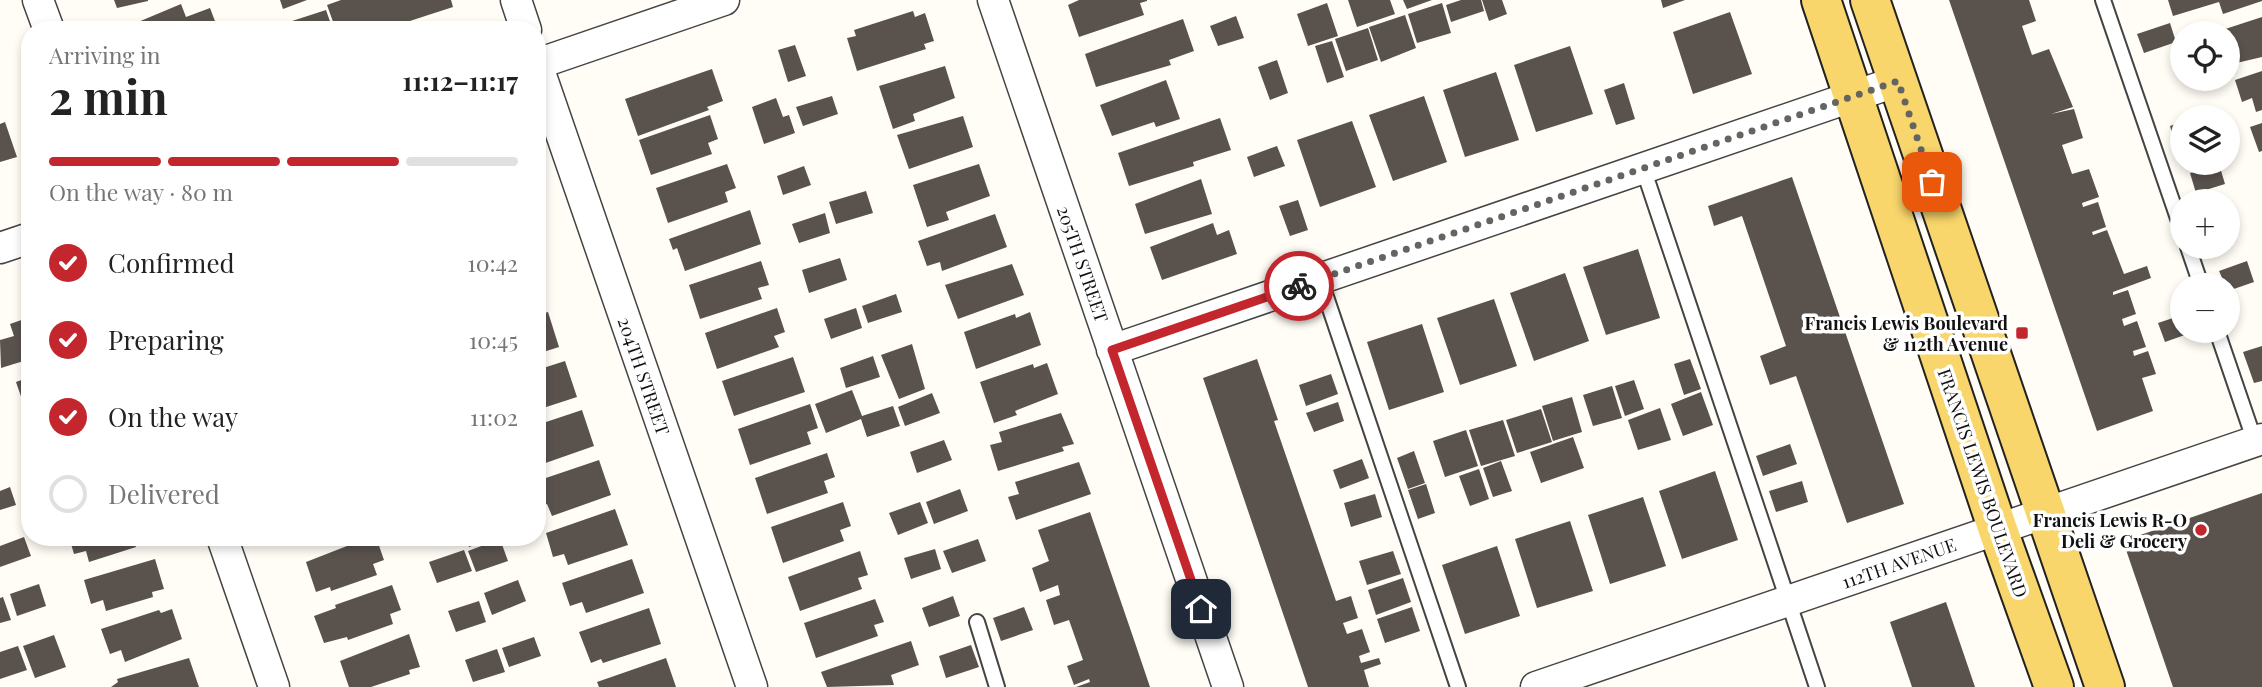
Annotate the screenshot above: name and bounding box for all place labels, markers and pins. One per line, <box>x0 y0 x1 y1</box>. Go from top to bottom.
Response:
pin <box>1902 152 1962 212</box>
place label: Francis Lewis Boulevard & 112th Avenue <box>1805 311 2008 356</box>
marker: Francis Lewis Boulevard & 112th Avenue <box>2014 325 2030 341</box>
place label: Francis Lewis R-O Deli & Grocery <box>2033 508 2188 553</box>
marker: Francis Lewis R-O Deli & Grocery <box>2193 522 2209 538</box>
pin <box>1171 579 1231 639</box>

